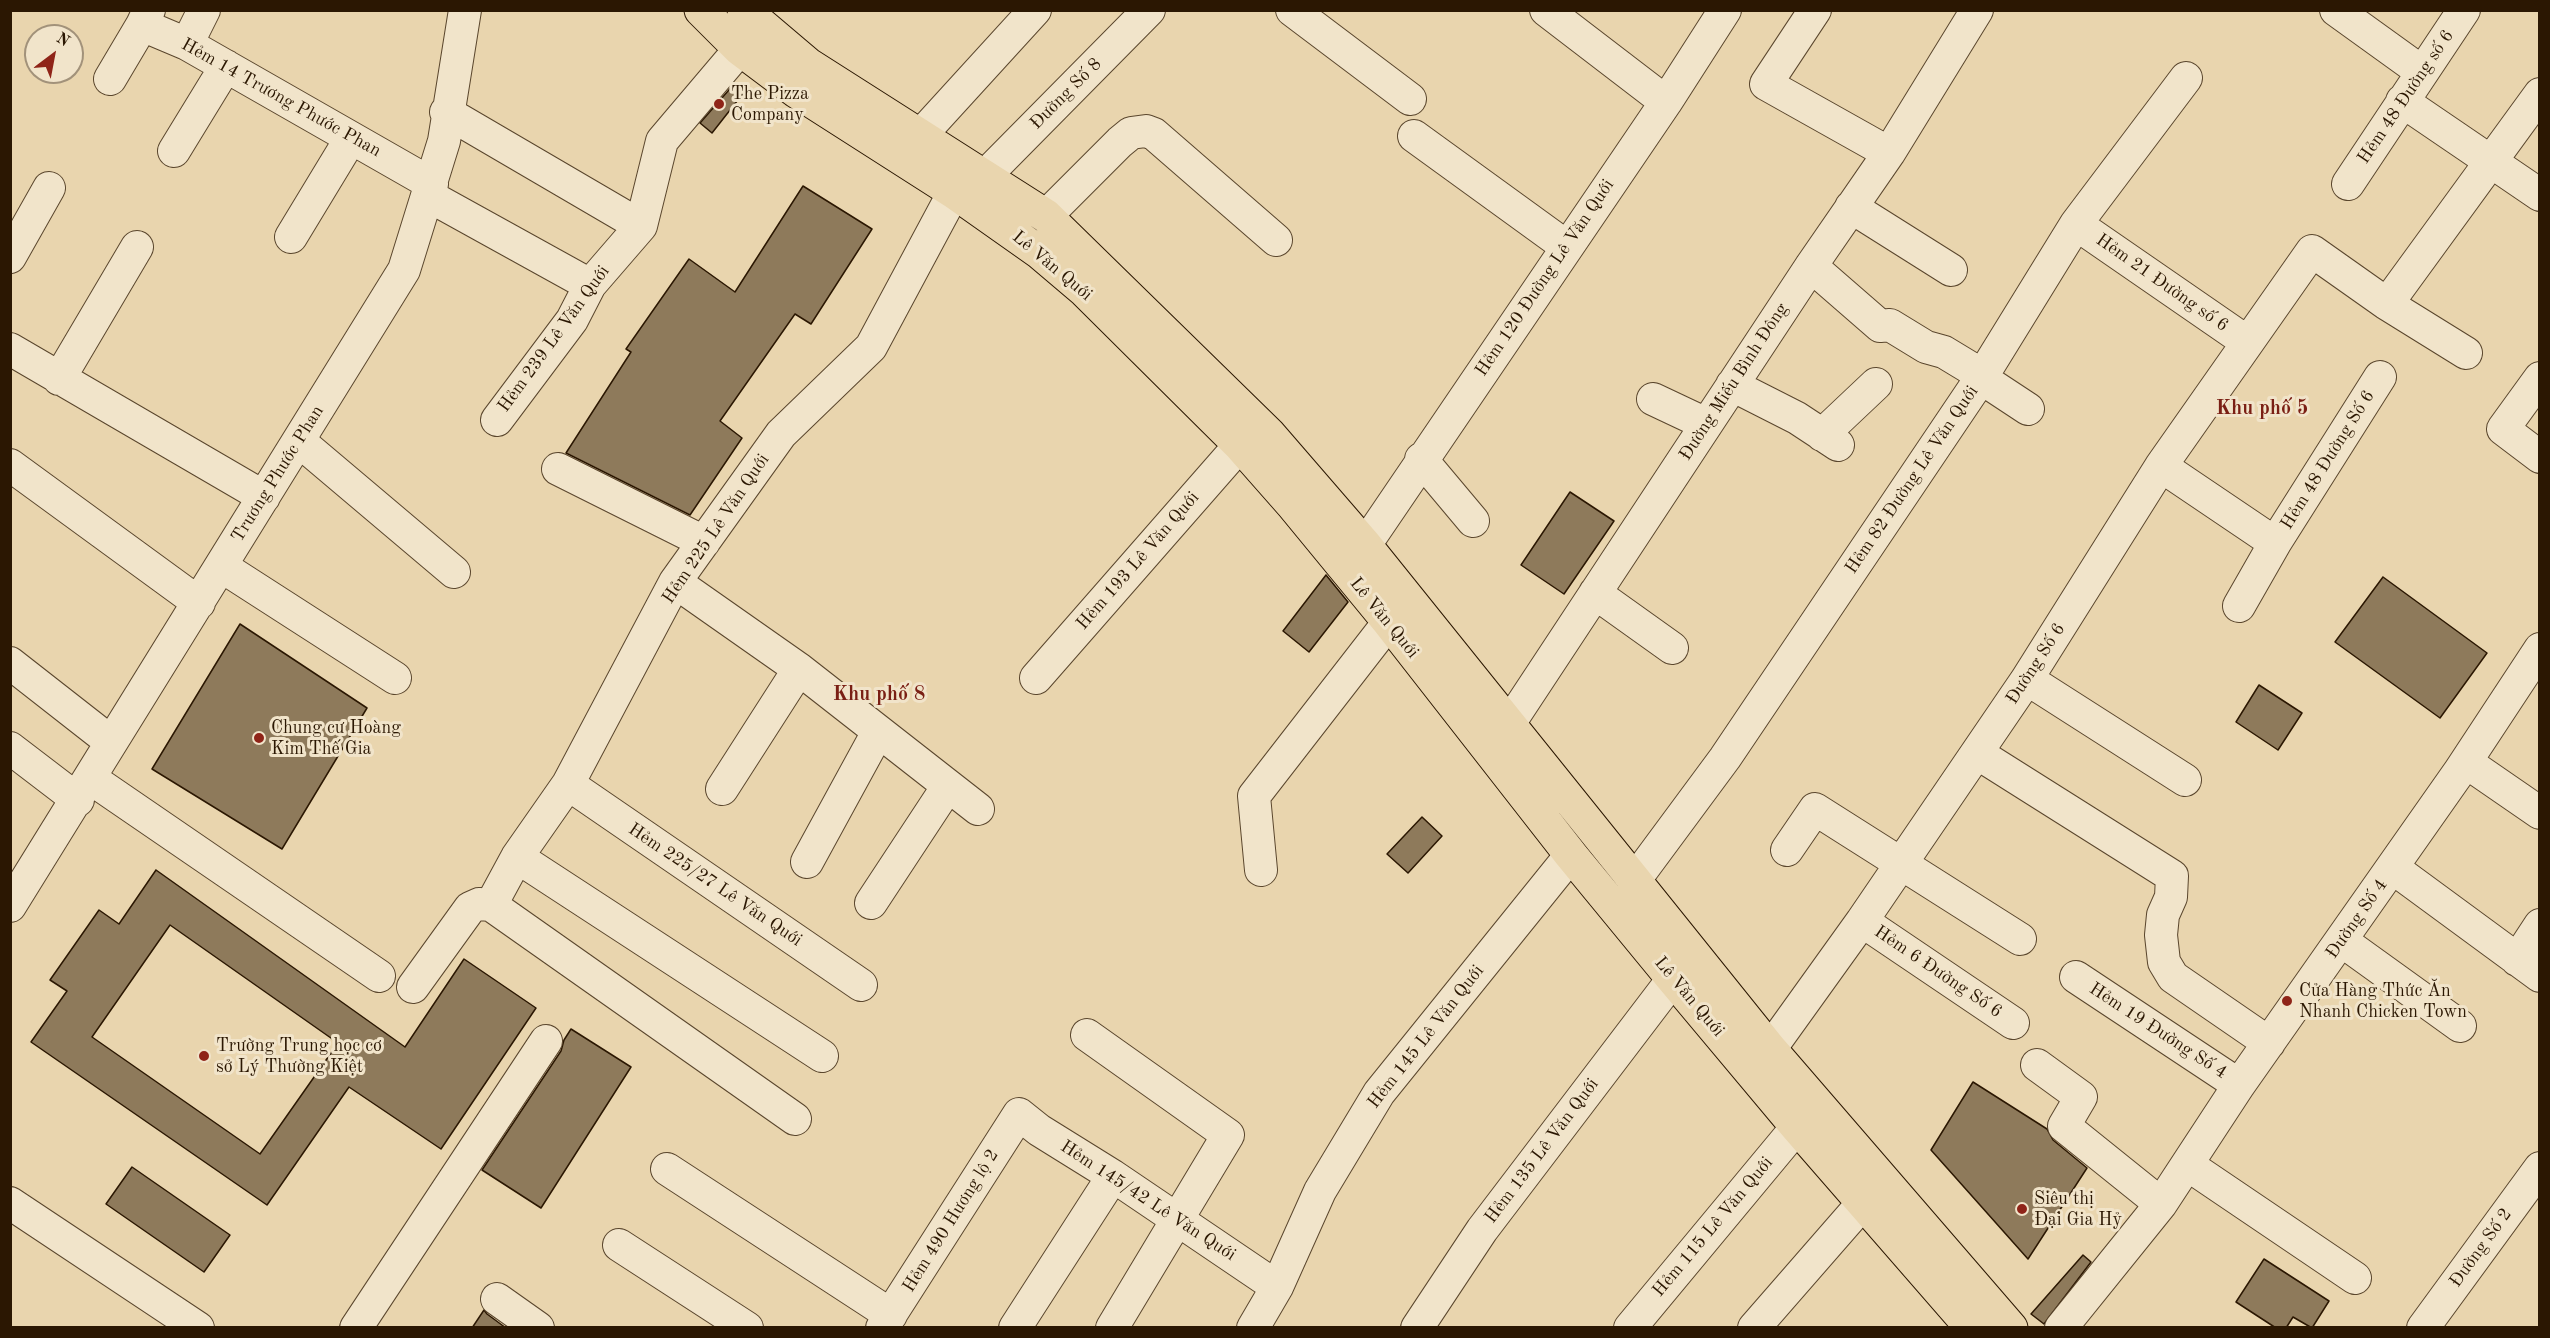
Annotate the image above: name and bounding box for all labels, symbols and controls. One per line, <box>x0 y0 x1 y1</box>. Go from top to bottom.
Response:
north arrow <box>24 24 84 84</box>
street label: Hẻm 48 Đường số 6 <box>2353 26 2459 168</box>
text: N <box>53 30 72 50</box>
street label: Hẻm 14 Trương Phước Phan <box>177 34 385 162</box>
street label: Đường Số 8 <box>1026 54 1106 134</box>
place label: The Pizza Company <box>731 83 809 125</box>
marker: The Pizza Company <box>712 97 726 111</box>
street label: Hẻm 120 Đường Lê Văn Quới <box>1471 175 1619 381</box>
street label: Lê Văn Quới <box>1008 226 1096 306</box>
street label: Hẻm 21 Đường số 6 <box>2092 229 2232 337</box>
street label: Hẻm 239 Lê Văn Quới <box>494 261 614 417</box>
street label: Đường Miếu Bình Đông <box>1675 299 1793 465</box>
street label: Hẻm 82 Đường Lê Văn Quới <box>1841 382 1983 578</box>
street label: Hẻm 48 Đường Số 6 <box>2276 386 2380 534</box>
district label: Khu phố 5 <box>2216 397 2308 421</box>
street label: Trương Phước Phan <box>227 402 329 546</box>
street label: Hẻm 225 Lê Văn Quới <box>658 450 774 608</box>
street label: Hẻm 193 Lê Văn Quới <box>1072 487 1204 635</box>
street label: Lê Văn Quới <box>1345 573 1423 663</box>
street label: Đường Số 6 <box>2002 619 2070 709</box>
district label: Khu phố 8 <box>833 683 925 707</box>
place label: Chung cư Hoàng Kim Thế Gia <box>271 717 401 760</box>
marker: Chung cư Hoàng Kim Thế Gia <box>252 731 266 745</box>
street label: Hẻm 225/27 Lê Văn Quới <box>624 819 806 951</box>
street label: Đường Số 4 <box>2322 875 2392 963</box>
street label: Hẻm 6 Đường Số 6 <box>1870 921 2006 1023</box>
street label: Lê Văn Quới <box>1649 953 1729 1041</box>
street label: Hẻm 145 Lê Văn Quới <box>1363 961 1489 1113</box>
street label: Hẻm 19 Đường Số 4 <box>2085 978 2231 1084</box>
place label: Cửa Hàng Thức Ăn Nhanh Chicken Town <box>2299 980 2467 1022</box>
marker: Cửa Hàng Thức Ăn Nhanh Chicken Town <box>2280 994 2294 1008</box>
place label: Trường Trung học cơ sở Lý Thường Kiệt <box>216 1035 382 1078</box>
marker: Trường Trung học cơ sở Lý Thường Kiệt <box>197 1049 211 1063</box>
street label: Hẻm 135 Lê Văn Quới <box>1480 1074 1604 1228</box>
street label: Hẻm 145/42 Lê Văn Quới <box>1056 1136 1240 1266</box>
street label: Hẻm 490 Hương lộ 2 <box>898 1145 1004 1297</box>
street label: Hẻm 115 Lê Văn Quới <box>1648 1153 1778 1301</box>
place label: Siêu thị Đại Gia Hỷ <box>2034 1188 2122 1230</box>
marker: Siêu thị Đại Gia Hỷ <box>2015 1202 2029 1216</box>
street label: Đường Số 2 <box>2445 1204 2517 1292</box>

